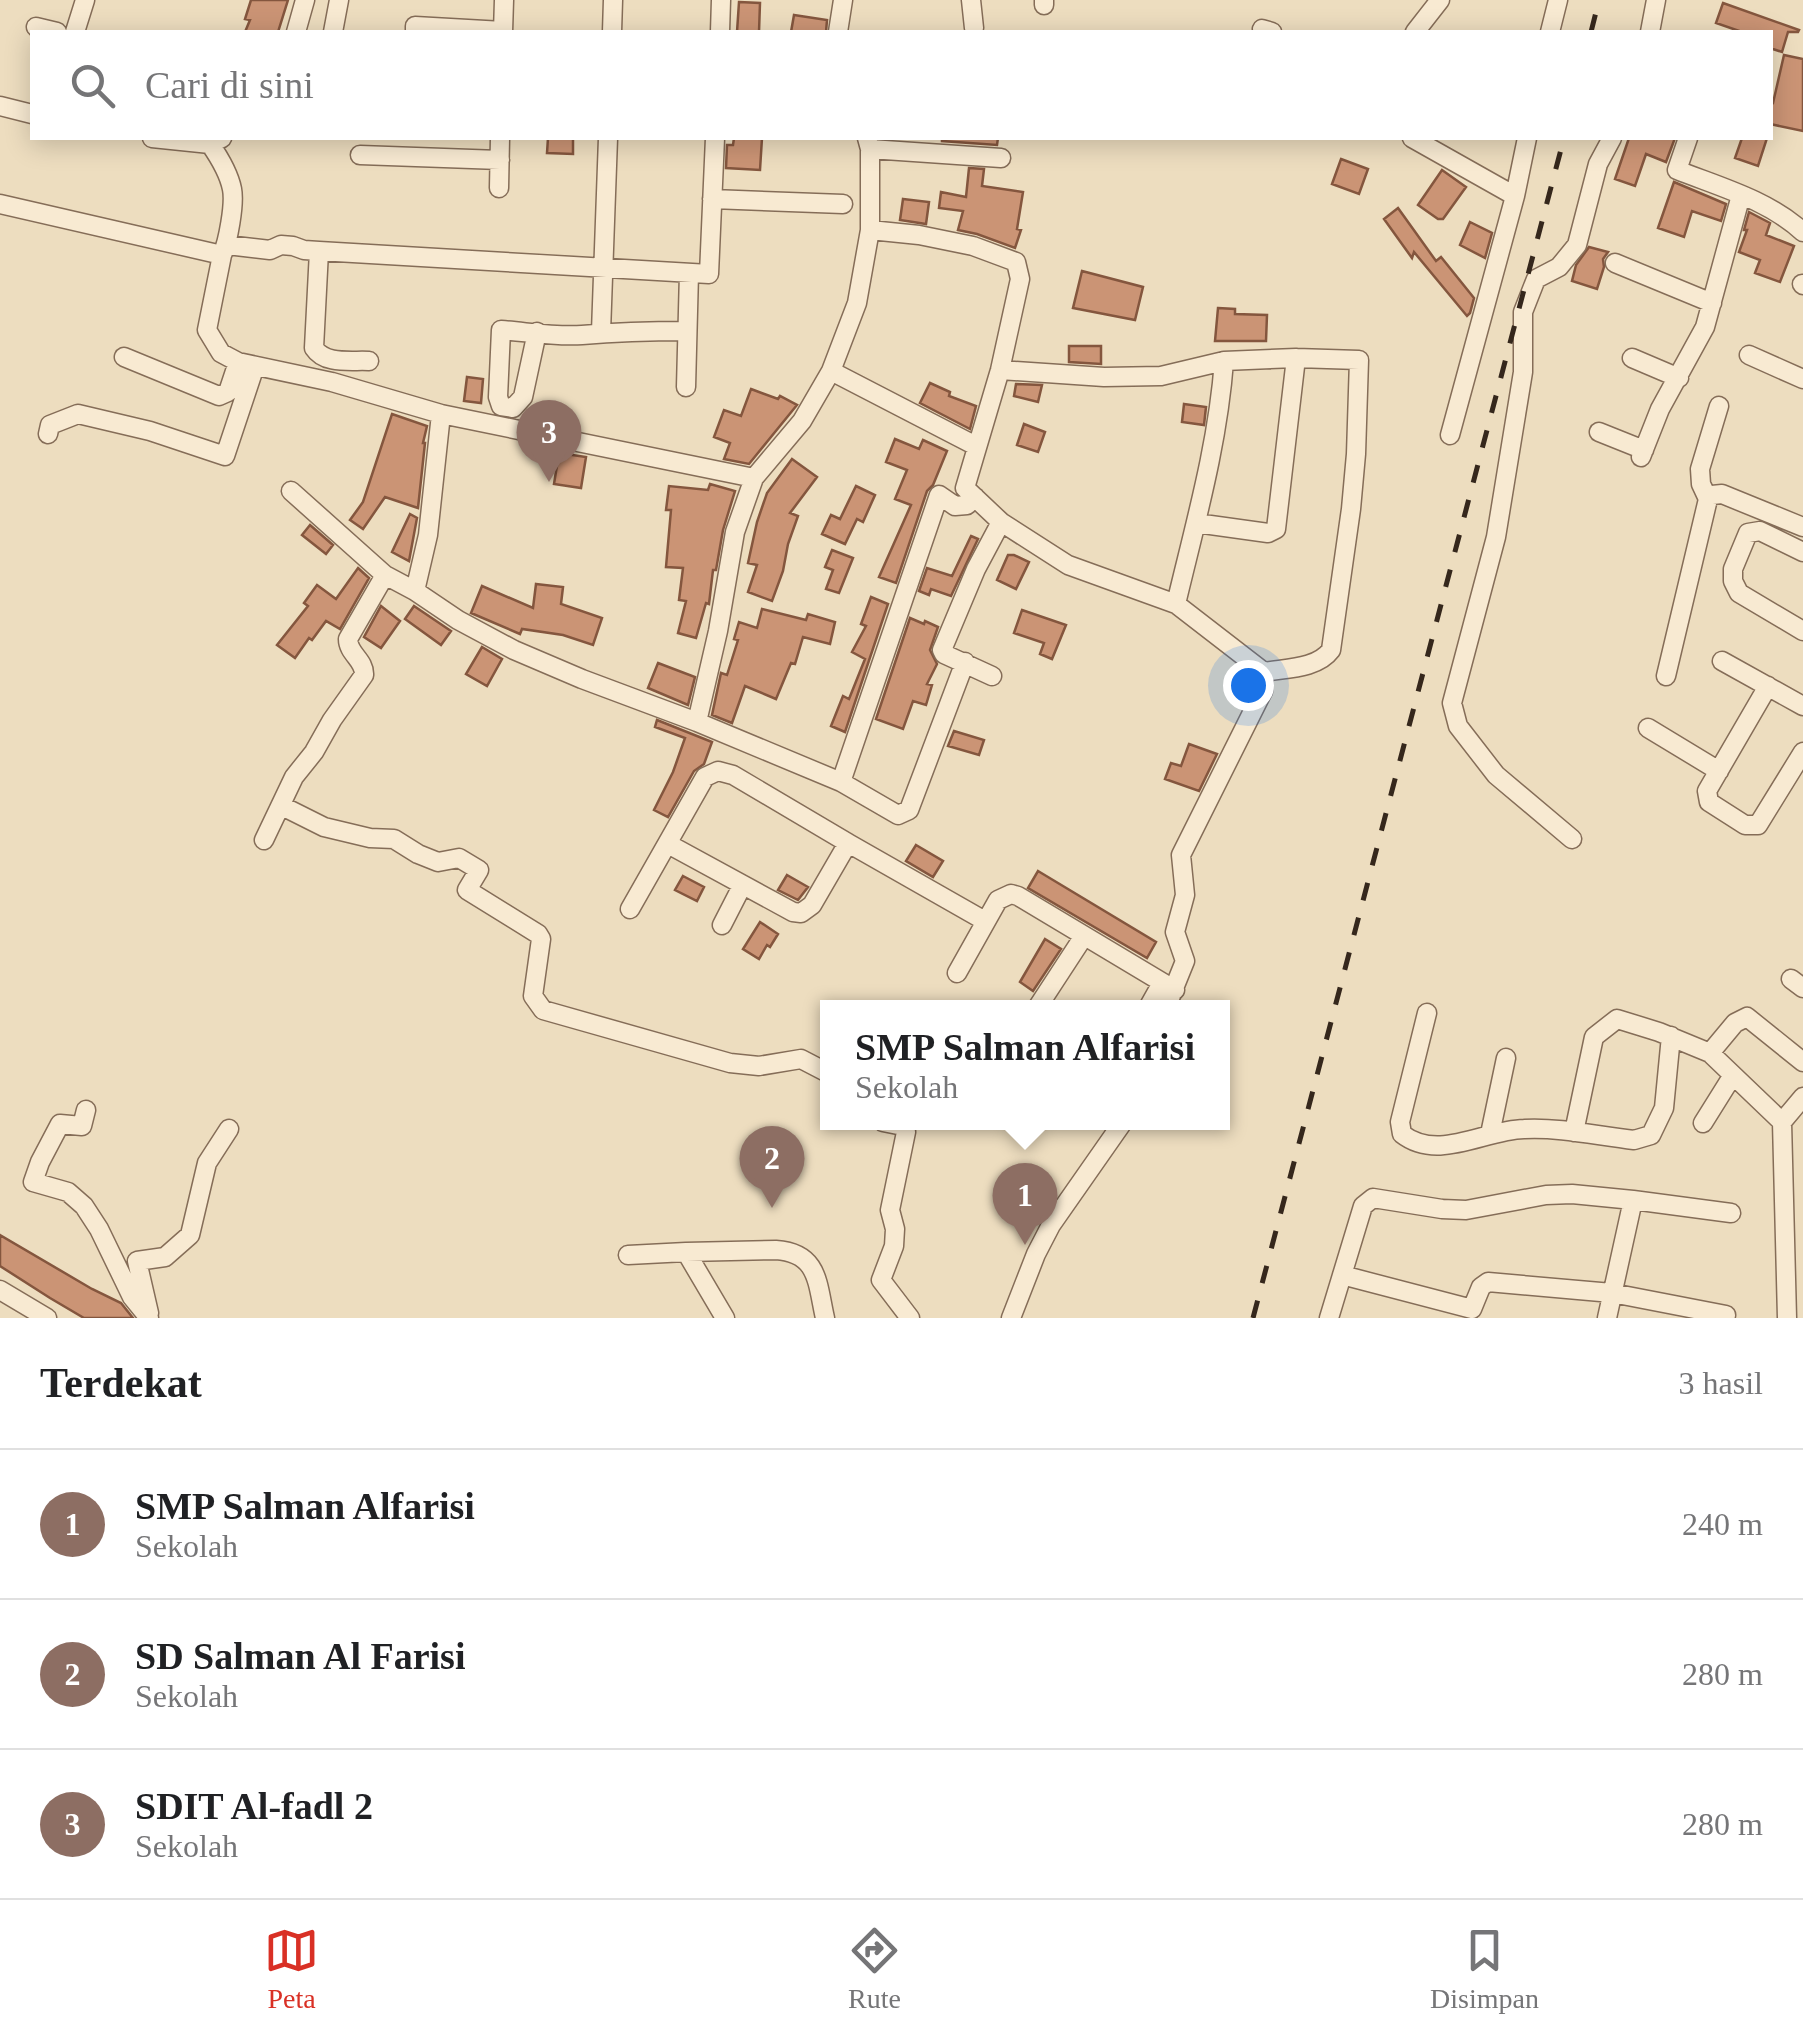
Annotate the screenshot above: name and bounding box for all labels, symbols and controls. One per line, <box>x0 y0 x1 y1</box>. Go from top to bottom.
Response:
search box <box>30 30 1773 140</box>
icon: search <box>65 58 120 113</box>
text: Cari di sini <box>145 64 314 106</box>
pin: 3 <box>516 400 582 482</box>
your location <box>1223 660 1274 711</box>
popup <box>820 1000 1230 1130</box>
text: SMP Salman Alfarisi <box>855 1026 1195 1068</box>
text: Sekolah <box>855 1069 958 1105</box>
pin: 2 <box>740 1126 804 1208</box>
pin: 1 <box>992 1162 1058 1245</box>
text: Terdekat <box>40 1360 202 1406</box>
text: 3 hasil <box>1679 1365 1763 1401</box>
text: SMP Salman Alfarisi <box>135 1485 475 1527</box>
text: 1 <box>65 1506 81 1542</box>
text: 240 m <box>1682 1506 1763 1542</box>
text: Sekolah <box>135 1528 238 1564</box>
text: SD Salman Al Farisi <box>135 1635 465 1677</box>
text: 2 <box>65 1656 81 1692</box>
text: 280 m <box>1682 1656 1763 1692</box>
text: Sekolah <box>135 1678 238 1714</box>
text: SDIT Al-fadl 2 <box>135 1785 373 1827</box>
text: 3 <box>65 1806 81 1842</box>
text: 280 m <box>1682 1806 1763 1842</box>
text: Sekolah <box>135 1828 238 1864</box>
tab: Peta <box>264 1923 319 2015</box>
tab: Rute <box>847 1923 902 2015</box>
tab: Disimpan <box>1430 1923 1539 2015</box>

